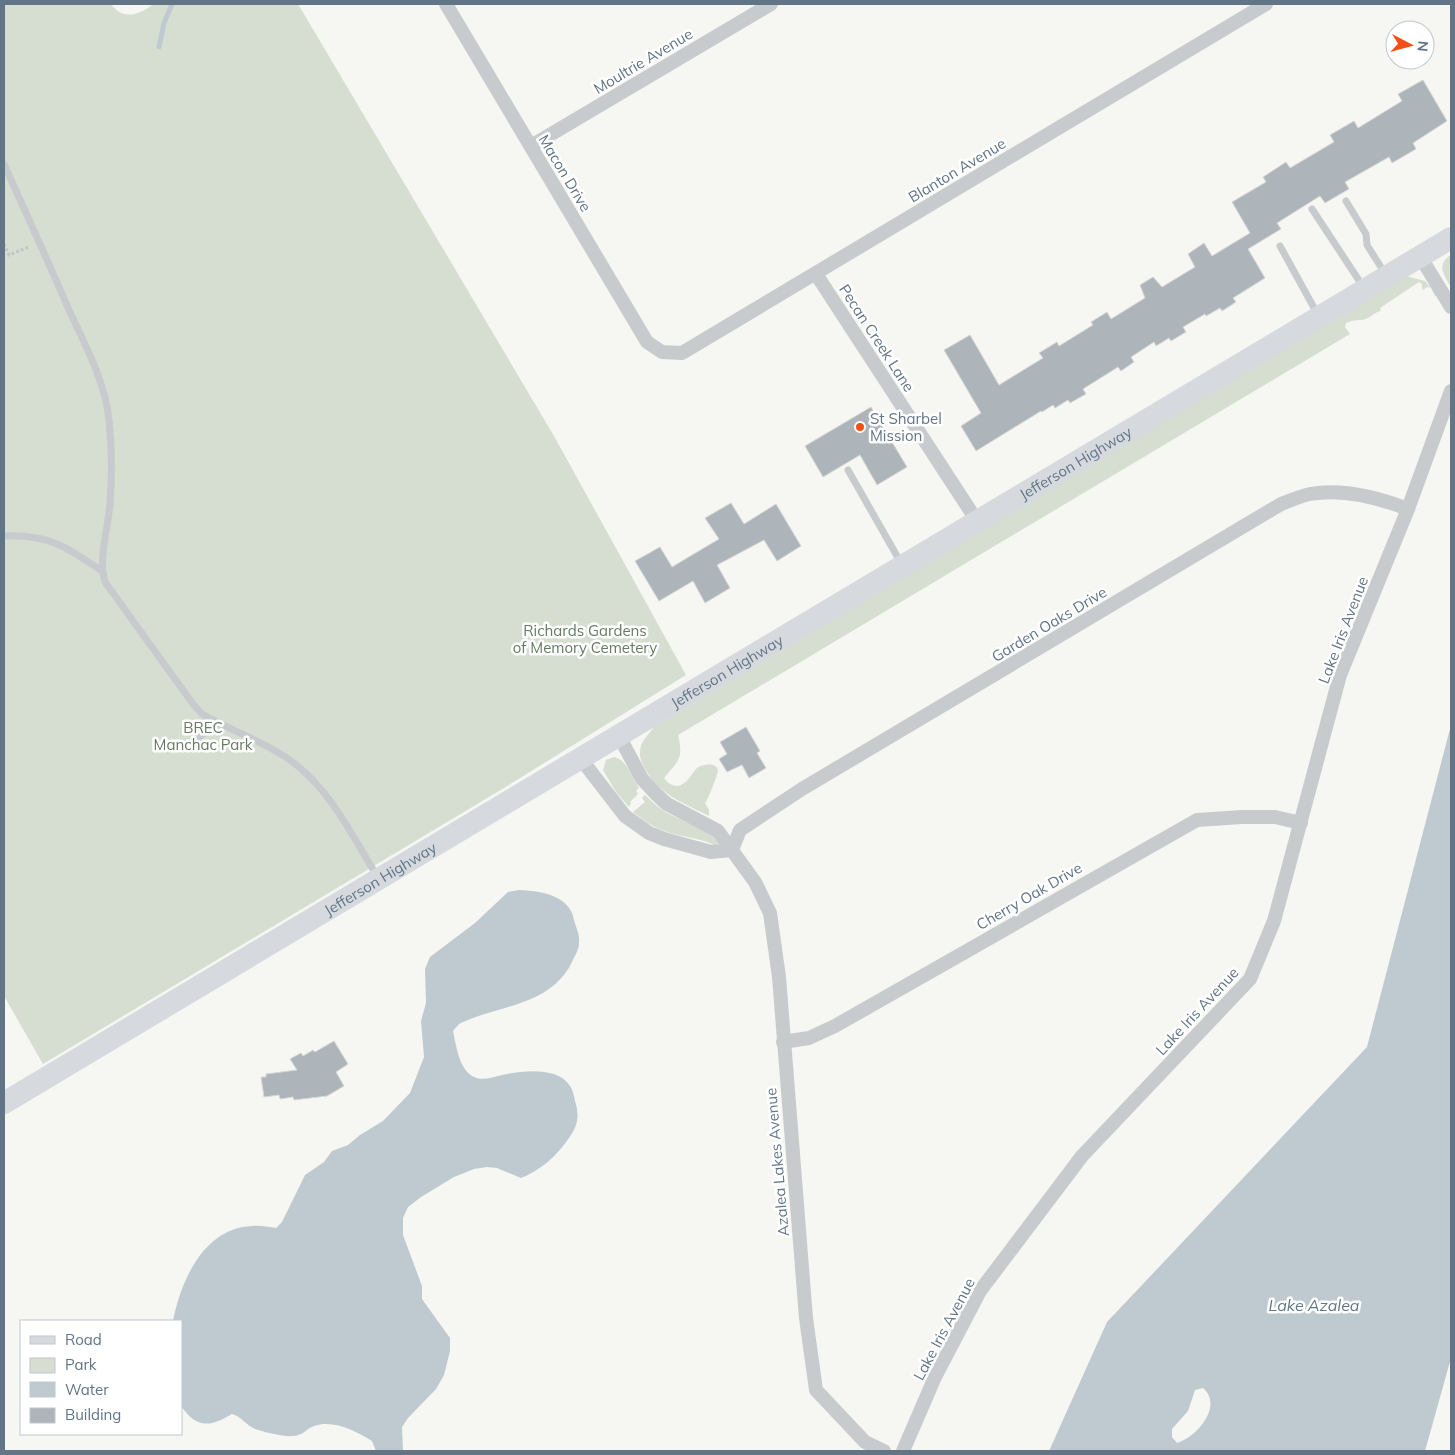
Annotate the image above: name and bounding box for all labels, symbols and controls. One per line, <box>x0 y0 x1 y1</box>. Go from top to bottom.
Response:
north arrow <box>1385 20 1435 70</box>
street label: Moultrie Avenue <box>590 24 696 98</box>
text: N <box>1413 40 1432 53</box>
street label: Macon Drive <box>535 131 595 215</box>
street label: Blanton Avenue <box>905 133 1009 207</box>
street label: Pecan Creek Lane <box>835 281 919 395</box>
place label: St Sharbel Mission <box>870 409 942 445</box>
marker: St Sharbel Mission <box>854 421 866 433</box>
street label: Jefferson Highway <box>1016 422 1135 504</box>
street label: Lake Iris Avenue <box>1314 574 1372 686</box>
street label: Garden Oaks Drive <box>988 582 1110 666</box>
park label: Richards Gardens of Memory Cemetery <box>513 621 657 657</box>
street label: Jefferson Highway <box>667 630 786 712</box>
park label: BREC Manchac Park <box>154 718 253 754</box>
street label: Jefferson Highway <box>320 837 440 919</box>
street label: Cherry Oak Drive <box>973 858 1085 934</box>
street label: Lake Iris Avenue <box>1151 963 1243 1059</box>
street label: Azalea Lakes Avenue <box>761 1087 793 1237</box>
street label: Lake Iris Avenue <box>909 1275 979 1383</box>
water label: Lake Azalea <box>1269 1295 1360 1315</box>
legend <box>20 1320 182 1435</box>
text: Road <box>65 1330 102 1349</box>
text: Park <box>65 1355 97 1374</box>
text: Water <box>65 1380 109 1399</box>
text: Building <box>65 1405 121 1424</box>

